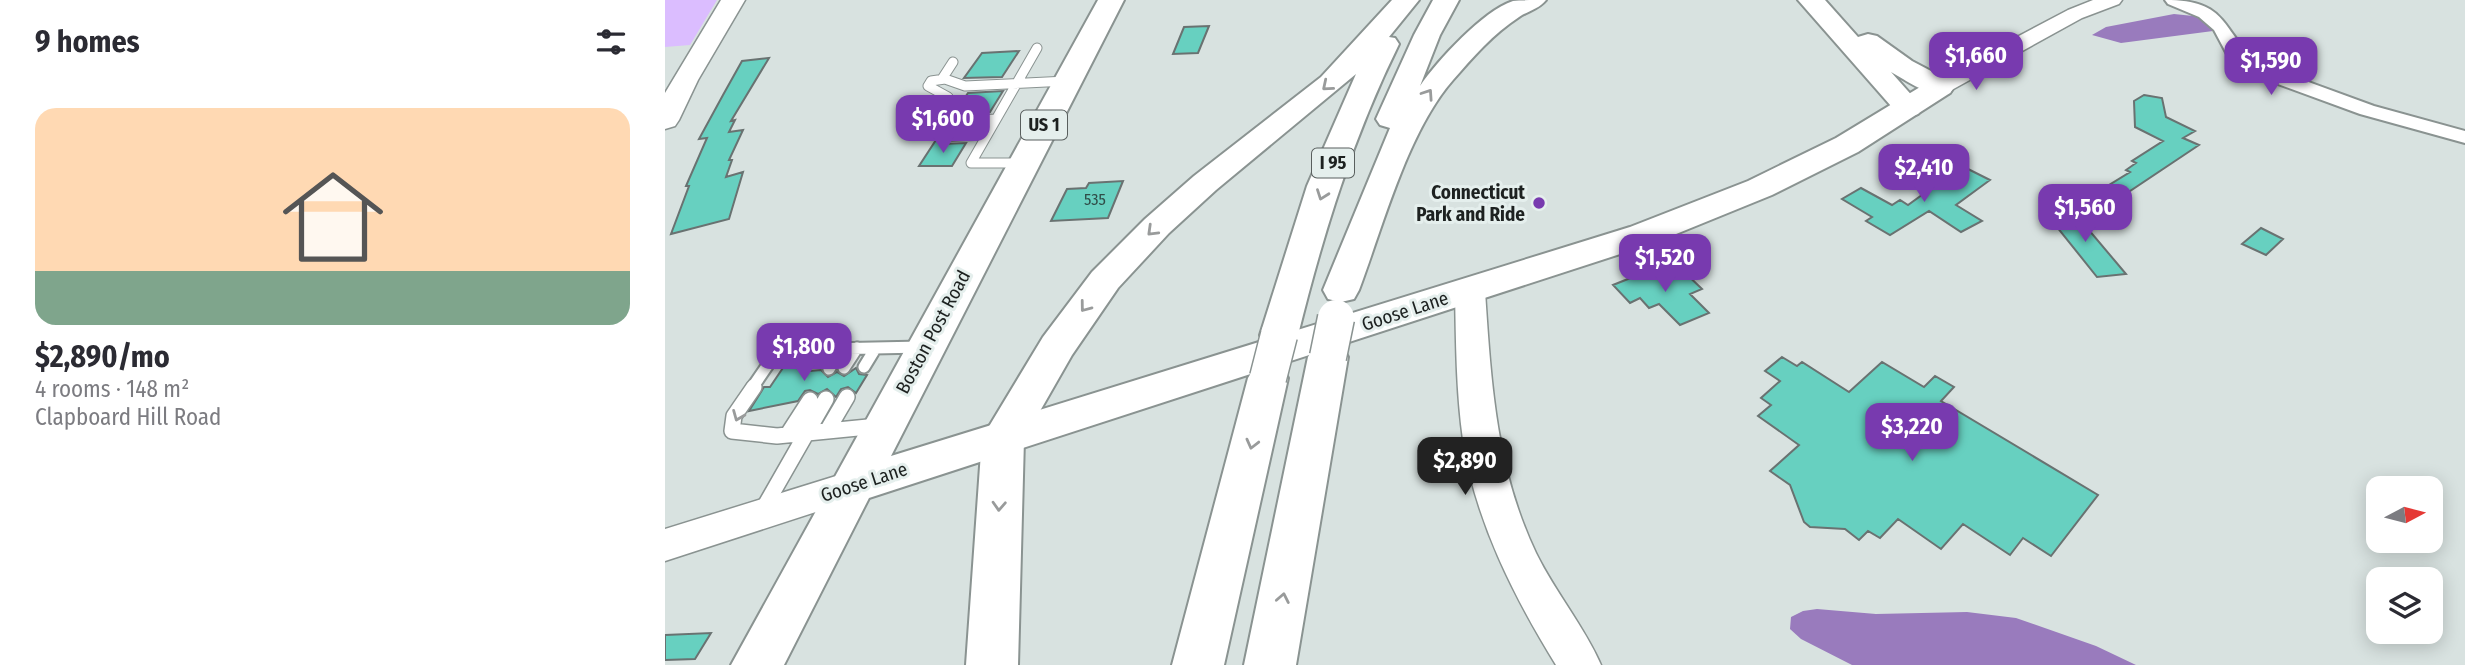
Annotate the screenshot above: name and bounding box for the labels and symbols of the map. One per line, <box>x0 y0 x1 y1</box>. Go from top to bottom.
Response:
pin: $1,660 <box>1919 32 2033 92</box>
pin: $1,590 <box>2214 38 2328 97</box>
one-way arrow <box>1322 78 1335 90</box>
one-way arrow <box>1420 89 1432 102</box>
pin: $1,600 <box>886 96 1000 155</box>
road number: US 1 <box>1021 110 1067 140</box>
pin: $2,410 <box>1867 144 1981 204</box>
road number: I 95 <box>1312 148 1354 178</box>
place label: Connecticut Park and Ride <box>1416 181 1525 226</box>
pin: $1,560 <box>2028 184 2142 244</box>
one-way arrow <box>1316 188 1330 201</box>
house number: 535 <box>1084 190 1106 209</box>
marker: Connecticut Park and Ride <box>1531 195 1547 211</box>
one-way arrow <box>1147 223 1160 236</box>
pin: $1,520 <box>1608 234 1722 294</box>
street label: Boston Post Road <box>891 266 975 398</box>
street label: Goose Lane <box>1359 286 1451 336</box>
one-way arrow <box>1080 299 1093 312</box>
pin: $1,800 <box>747 324 861 383</box>
pin: $3,220 <box>1855 404 1969 463</box>
one-way arrow <box>732 409 746 421</box>
one-way arrow <box>1246 438 1260 450</box>
pin: $2,890 <box>1408 438 1522 497</box>
street label: Goose Lane <box>818 457 910 507</box>
north arrow <box>2366 476 2443 553</box>
one-way arrow <box>992 501 1007 512</box>
one-way arrow <box>1275 592 1290 604</box>

